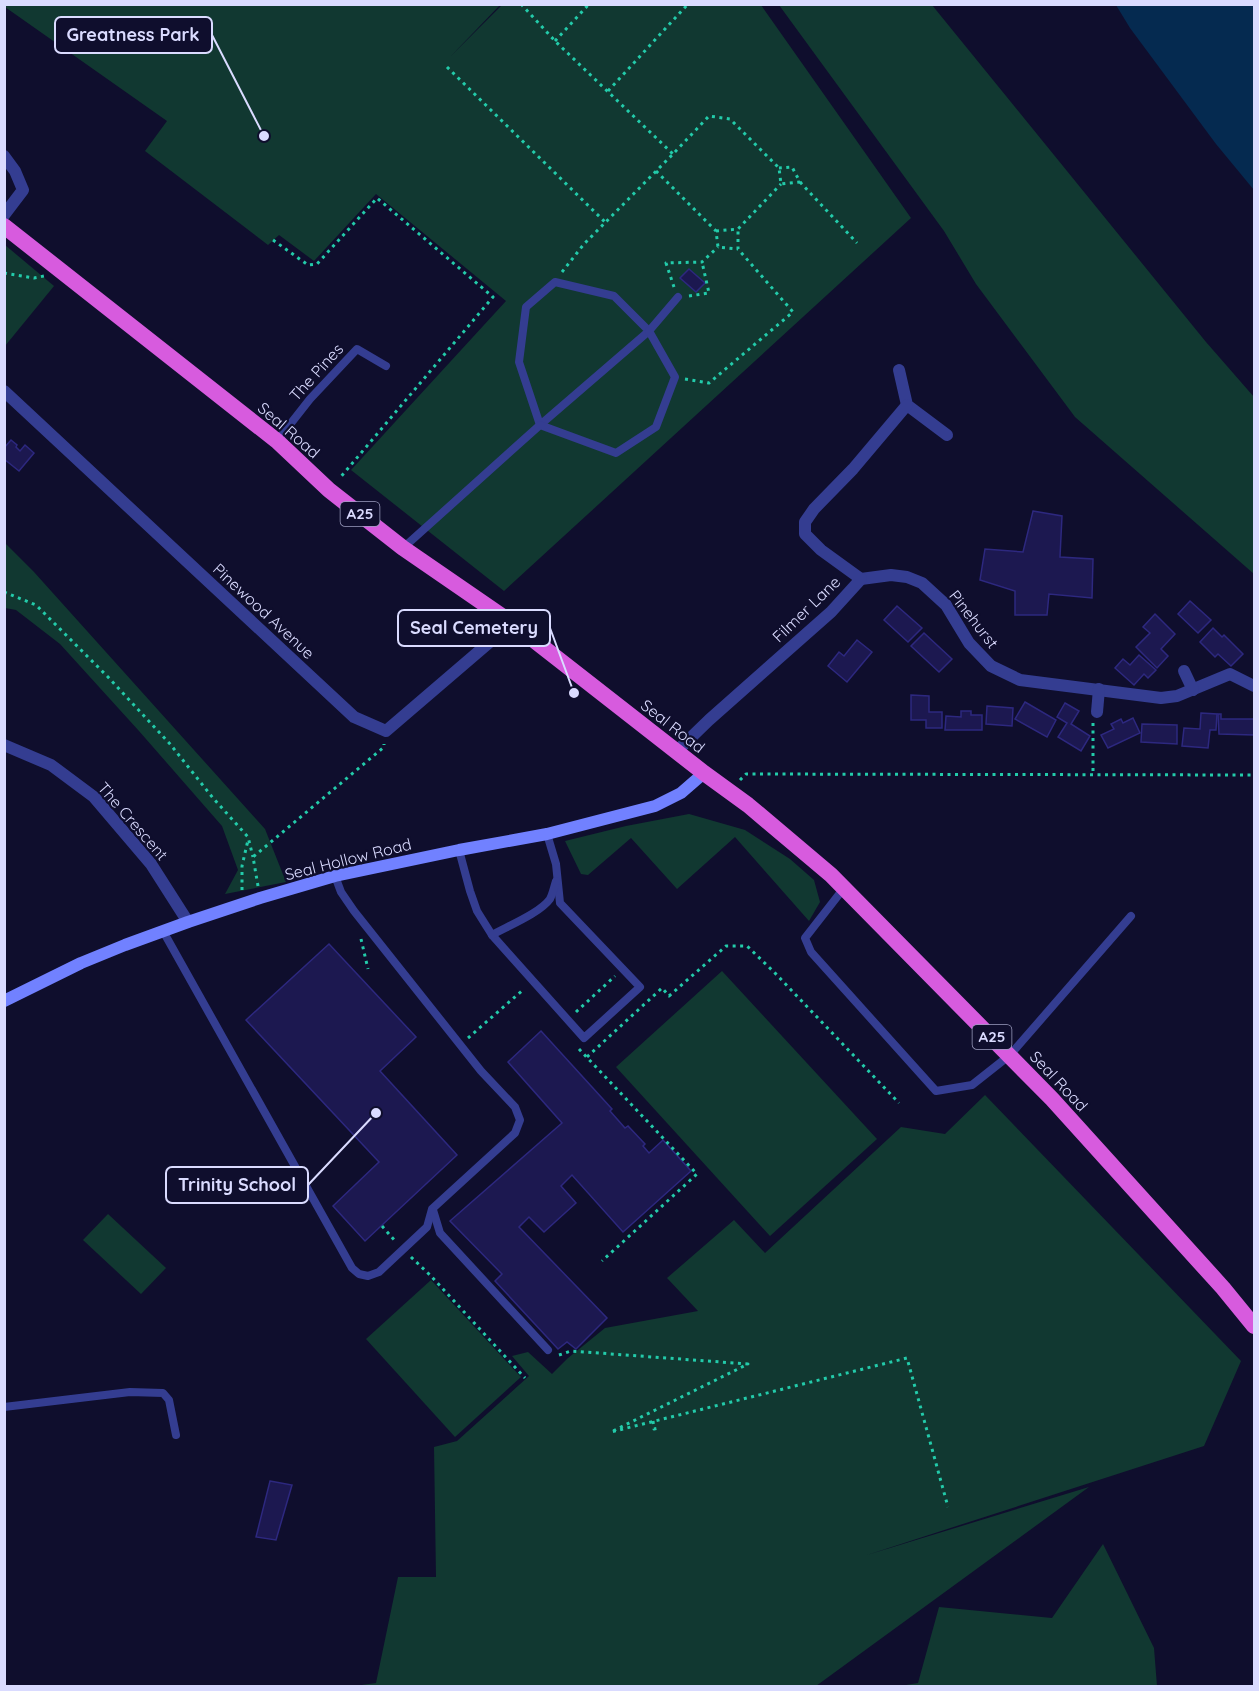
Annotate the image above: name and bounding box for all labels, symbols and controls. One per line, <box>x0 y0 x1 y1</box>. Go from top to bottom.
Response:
callout: Greatness Park <box>55 17 212 53</box>
text: Greatness Park <box>66 23 200 46</box>
street label: The Pines <box>285 339 347 405</box>
street label: Seal Road <box>254 398 324 462</box>
road number: A25 <box>340 502 380 526</box>
street label: Pinewood Avenue <box>209 559 319 663</box>
street label: Filmer Lane <box>768 572 844 646</box>
street label: Pinehurst <box>945 586 1003 652</box>
callout: Seal Cemetery <box>398 610 550 646</box>
text: Seal Cemetery <box>410 616 538 639</box>
street label: Seal Road <box>637 695 709 757</box>
street label: The Crescent <box>94 778 172 864</box>
street label: Seal Hollow Road <box>283 834 413 884</box>
road number: A25 <box>972 1025 1012 1049</box>
street label: Seal Road <box>1026 1047 1092 1115</box>
callout: Trinity School <box>166 1167 308 1203</box>
text: Trinity School <box>178 1173 296 1196</box>

